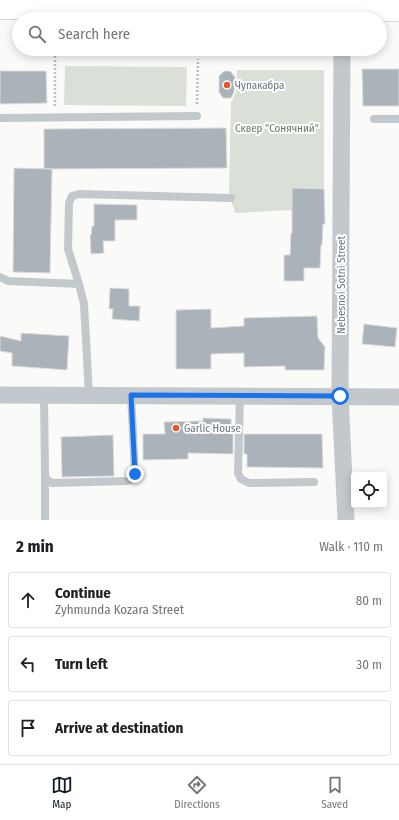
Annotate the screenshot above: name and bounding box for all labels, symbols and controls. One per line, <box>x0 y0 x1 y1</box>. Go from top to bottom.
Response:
search box <box>12 12 387 56</box>
icon: search <box>26 23 48 45</box>
text: Search here <box>58 25 130 43</box>
place label: Чупакабра <box>235 79 284 92</box>
marker: Чупакабра <box>222 80 232 90</box>
park label: Сквер "Сонячний" <box>235 122 319 135</box>
street label: Nebesnoi Sotni Street <box>335 236 348 334</box>
route start <box>331 387 349 405</box>
place label: Garlic House <box>184 422 241 435</box>
marker: Garlic House <box>171 423 181 433</box>
route end <box>126 465 144 483</box>
map controls <box>351 472 387 508</box>
button: locate <box>351 472 387 508</box>
text: 2 min <box>16 536 54 557</box>
text: Walk · 110 m <box>319 539 383 554</box>
text: Continue <box>55 584 111 602</box>
icon: ahead <box>17 589 39 611</box>
text: 80 m <box>356 593 382 608</box>
text: Zyhmunda Kozara Street <box>55 602 184 617</box>
icon: left <box>17 653 39 675</box>
text: Turn left <box>55 655 108 673</box>
text: 30 m <box>356 657 382 672</box>
icon: arrive <box>17 717 39 739</box>
text: Arrive at destination <box>55 719 183 737</box>
tab: Map <box>51 774 73 811</box>
tab: Directions <box>174 774 220 811</box>
tab: Saved <box>321 774 348 811</box>

